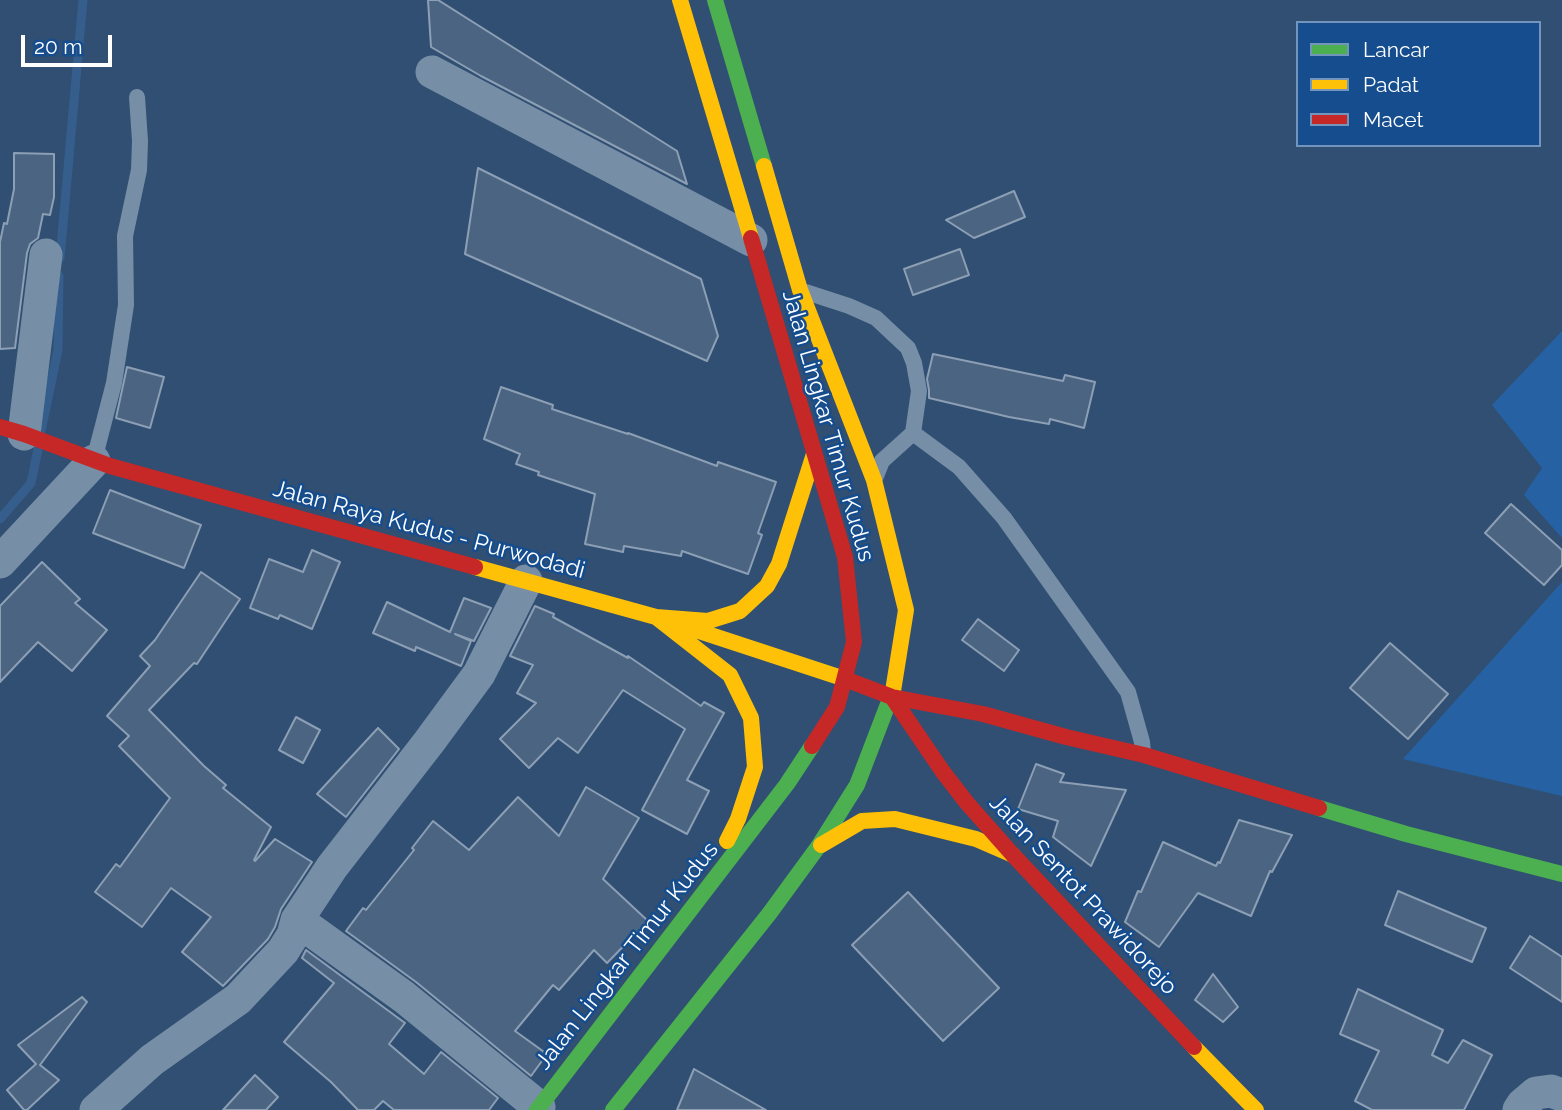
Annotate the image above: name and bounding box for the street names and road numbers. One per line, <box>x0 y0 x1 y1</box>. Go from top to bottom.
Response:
street label: Jalan Lingkar Timur Kudus <box>776 287 880 565</box>
street label: Jalan Raya Kudus - Purwodadi <box>270 475 588 585</box>
street label: Jalan Sentot Prawidorejo <box>983 789 1183 1001</box>
street label: Jalan Lingkar Timur Kudus <box>530 837 724 1075</box>

